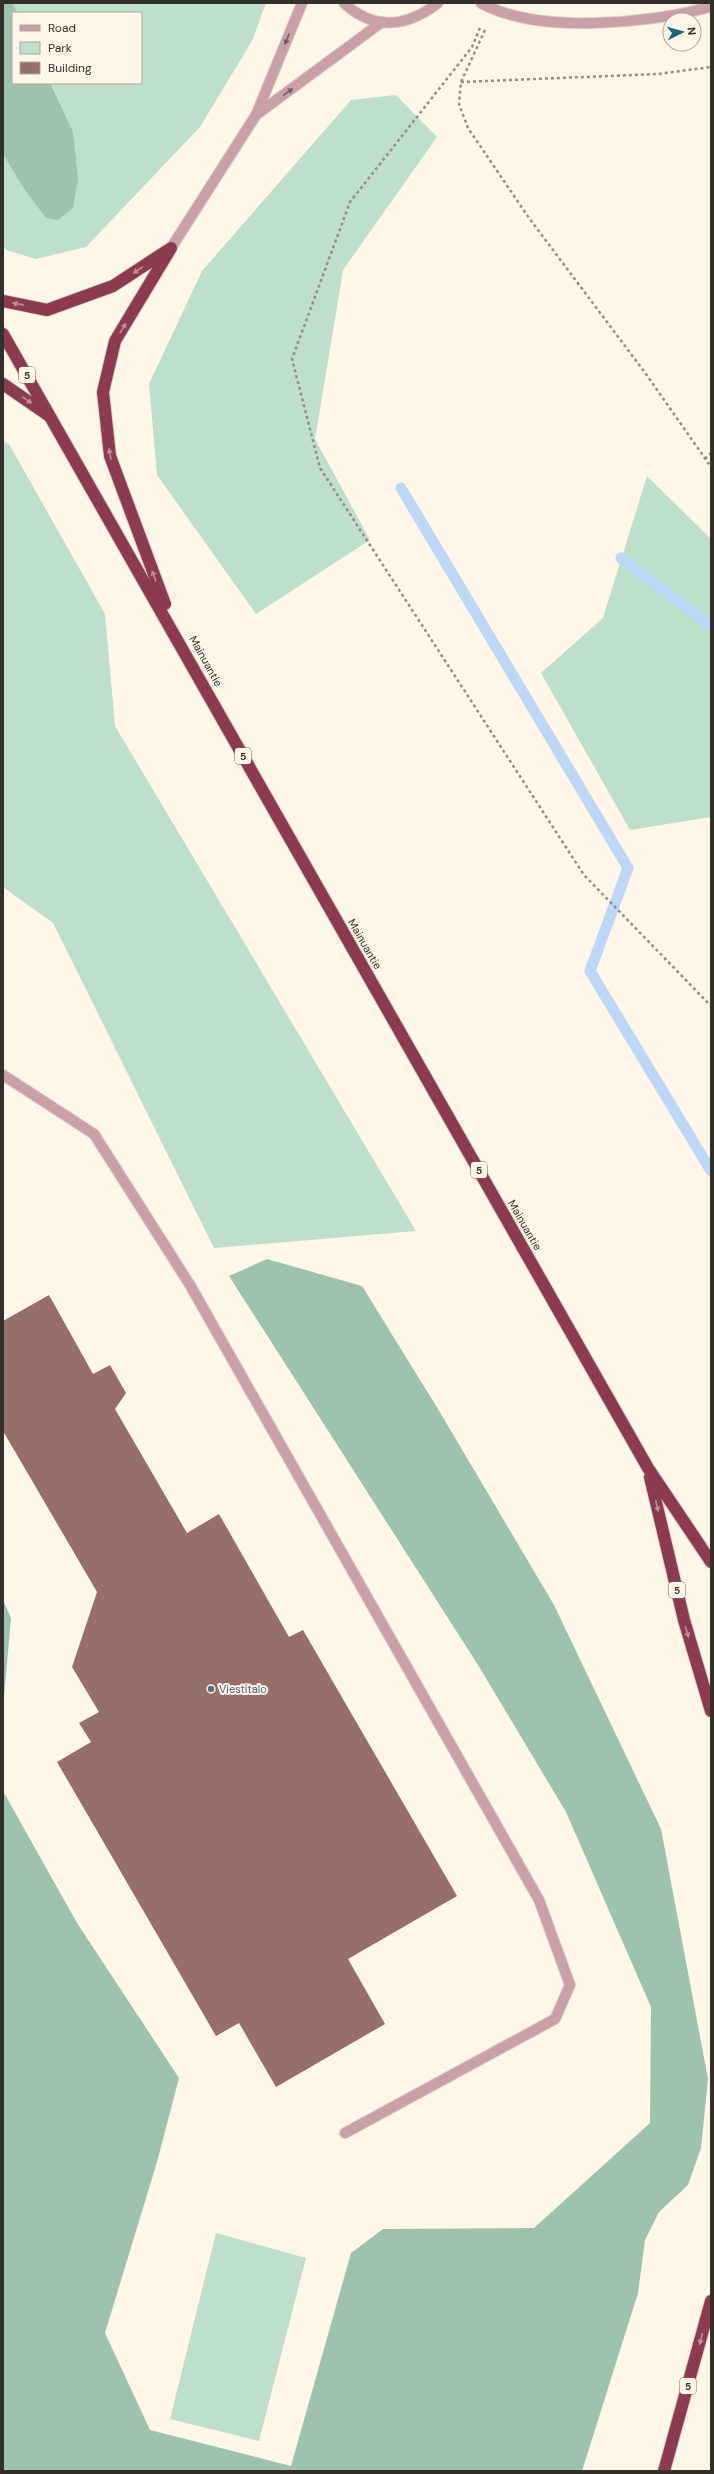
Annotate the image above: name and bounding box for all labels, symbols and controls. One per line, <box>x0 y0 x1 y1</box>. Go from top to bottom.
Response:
legend <box>12 12 142 84</box>
north arrow <box>662 12 702 52</box>
text: Road <box>48 20 76 36</box>
text: N <box>685 26 699 36</box>
one-way arrow <box>284 33 290 45</box>
text: Park <box>48 40 72 56</box>
text: Building <box>48 60 92 76</box>
one-way arrow <box>283 88 293 96</box>
one-way arrow <box>132 266 144 273</box>
one-way arrow <box>12 301 24 307</box>
one-way arrow <box>119 323 127 333</box>
road number: 5 <box>19 367 35 383</box>
one-way arrow <box>22 396 33 404</box>
one-way arrow <box>107 448 113 460</box>
one-way arrow <box>151 569 157 581</box>
street label: Mainuantie <box>186 633 226 689</box>
road number: 5 <box>235 748 251 764</box>
street label: Mainuantie <box>345 916 385 972</box>
road number: 5 <box>471 1162 487 1178</box>
street label: Mainuantie <box>505 1197 545 1253</box>
one-way arrow <box>655 1499 661 1512</box>
road number: 5 <box>669 1582 685 1598</box>
one-way arrow <box>684 1626 690 1638</box>
place label: Viestitalo <box>219 1682 267 1696</box>
marker: Viestitalo <box>206 1684 216 1694</box>
one-way arrow <box>698 2333 704 2345</box>
road number: 5 <box>680 2378 696 2394</box>

